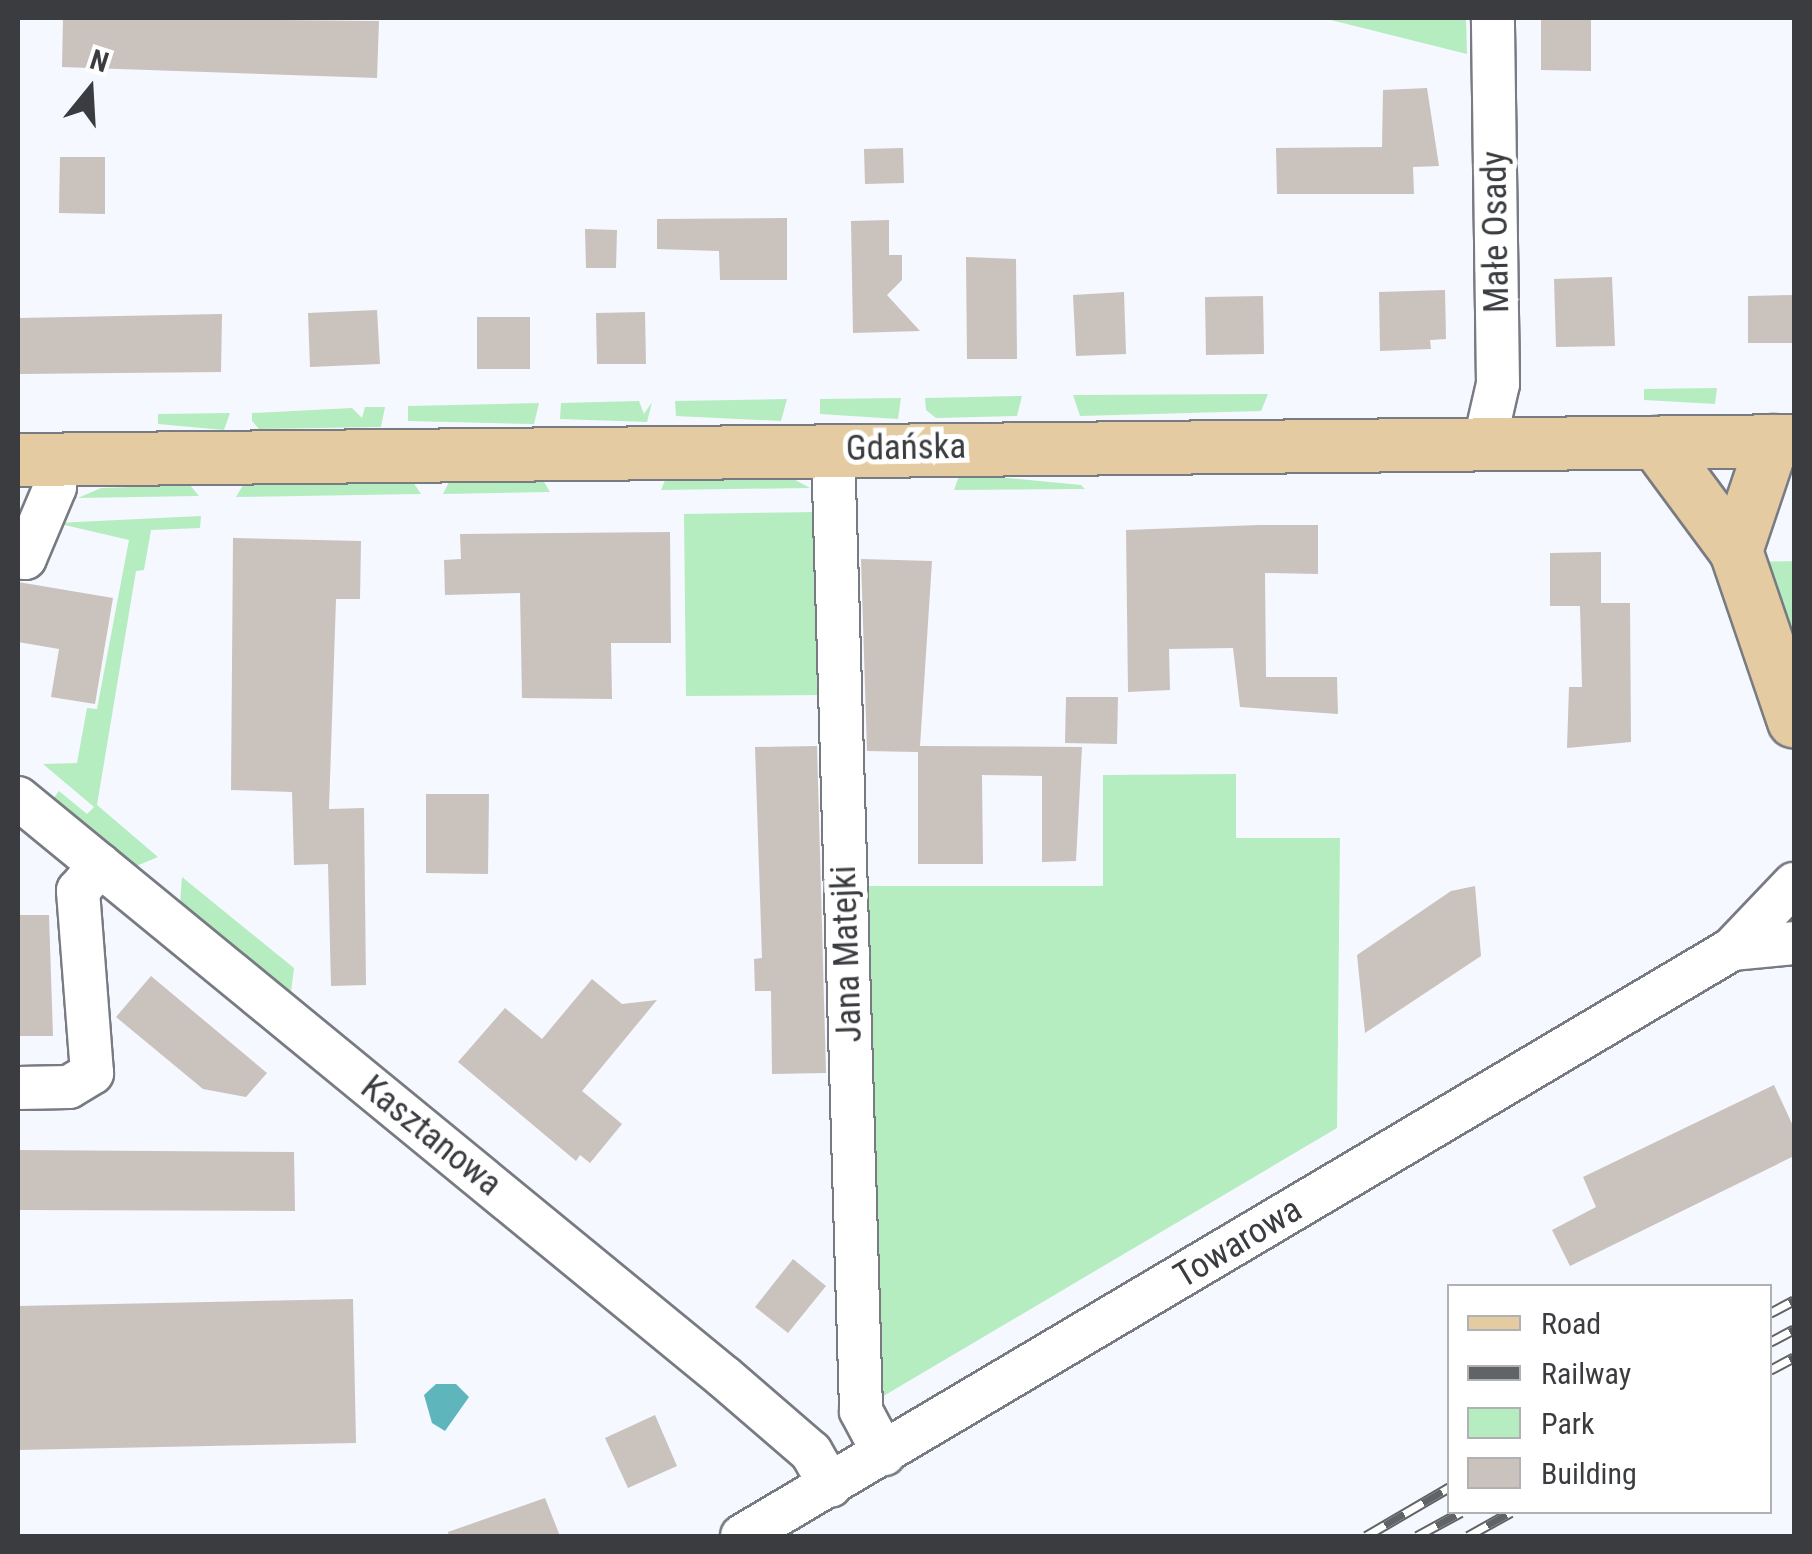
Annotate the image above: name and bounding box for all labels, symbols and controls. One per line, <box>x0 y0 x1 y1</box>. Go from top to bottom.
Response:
north arrow <box>40 40 140 140</box>
text: N <box>86 43 113 79</box>
street label: Małe Osady <box>1474 151 1518 313</box>
street label: Gdańska <box>846 426 966 470</box>
street label: Jana Matejki <box>823 865 871 1043</box>
street label: Kasztanowa <box>352 1067 510 1205</box>
street label: Towarowa <box>1167 1189 1309 1297</box>
legend <box>1447 1284 1772 1514</box>
text: Road <box>1541 1306 1601 1341</box>
text: Railway <box>1541 1356 1631 1391</box>
text: Park <box>1541 1406 1595 1441</box>
text: Building <box>1541 1456 1637 1491</box>

